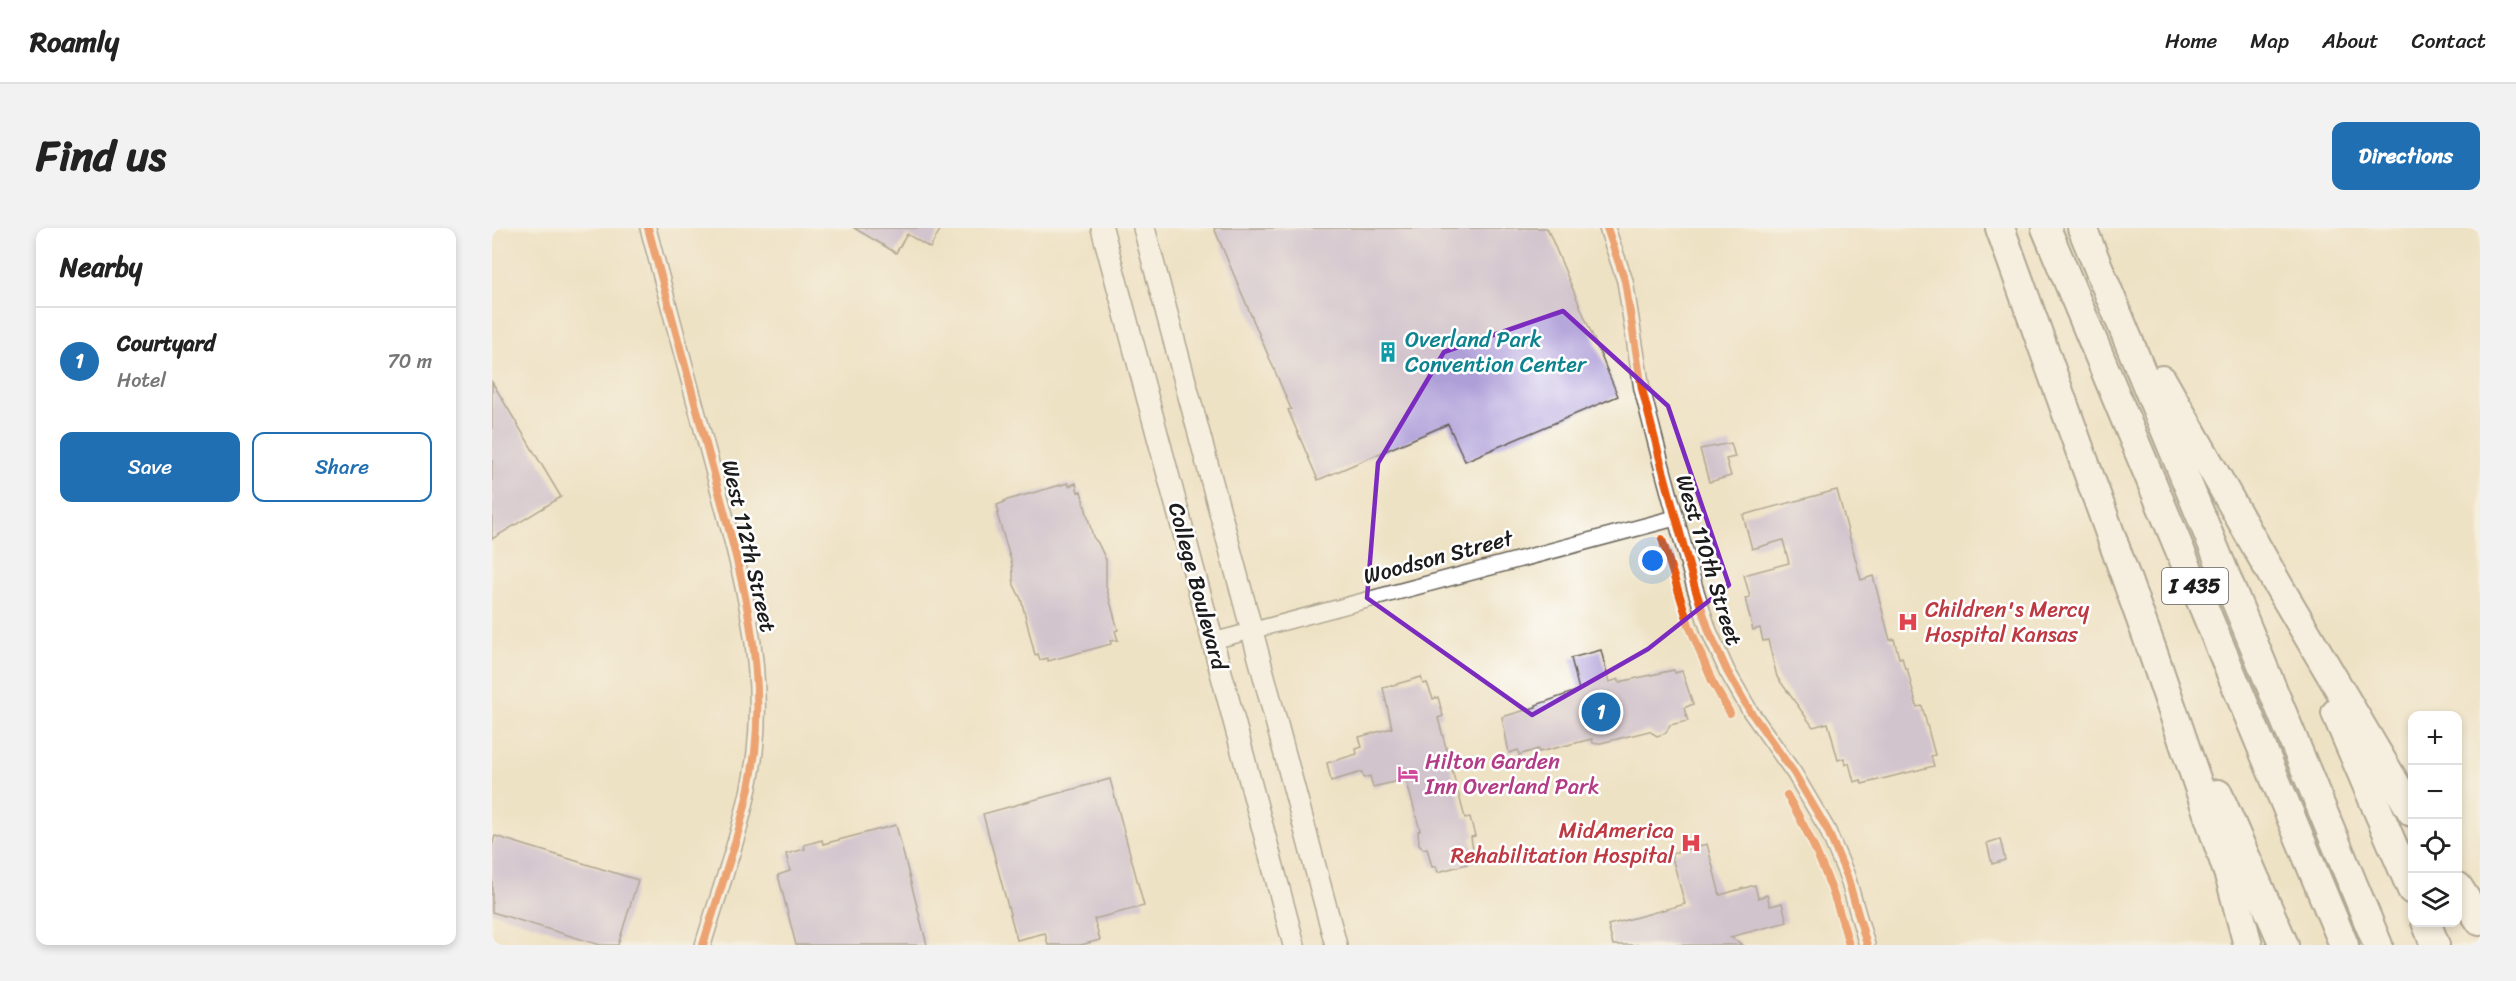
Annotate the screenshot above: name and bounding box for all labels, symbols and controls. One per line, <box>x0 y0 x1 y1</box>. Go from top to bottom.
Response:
text: Roamly <box>30 17 119 66</box>
text: Home <box>2165 22 2217 60</box>
text: Map <box>2250 22 2289 60</box>
text: About <box>2322 22 2379 60</box>
text: Contact <box>2412 22 2486 60</box>
text: Find us <box>36 119 166 193</box>
button: Directions <box>2332 122 2480 190</box>
text: Nearby <box>60 244 142 290</box>
place label: Overland Park Convention Center <box>1405 320 1588 384</box>
text: Courtyard <box>117 324 215 363</box>
building icon: Overland Park Convention Center <box>1376 340 1400 364</box>
text: 1 <box>75 344 84 379</box>
text: 70 m <box>387 344 432 379</box>
text: Hotel <box>117 363 166 398</box>
button: Save <box>60 432 240 502</box>
button: Share <box>252 432 432 502</box>
street label: West 112th Street <box>710 456 788 637</box>
street label: West 110th Street <box>1664 470 1754 651</box>
street label: College Boulevard <box>1157 498 1239 675</box>
street label: Woodson Street <box>1359 518 1518 596</box>
your location <box>1638 546 1667 575</box>
road number: I 435 <box>2162 568 2228 604</box>
place label: Children's Mercy Hospital Kansas <box>1925 590 2090 654</box>
hospital icon: Children's Mercy Hospital Kansas <box>1896 610 1920 634</box>
pin: 1 <box>1582 690 1620 734</box>
map controls <box>2408 711 2462 927</box>
button: + <box>2408 711 2462 765</box>
place label: Hilton Garden Inn Overland Park <box>1424 742 1600 806</box>
hotel icon: Hilton Garden Inn Overland Park <box>1396 762 1420 786</box>
button: − <box>2408 765 2462 819</box>
place label: MidAmerica Rehabilitation Hospital <box>1451 811 1675 875</box>
button: locate <box>2408 819 2462 873</box>
hospital icon: MidAmerica Rehabilitation Hospital <box>1679 831 1703 855</box>
button: layers <box>2408 873 2462 927</box>

